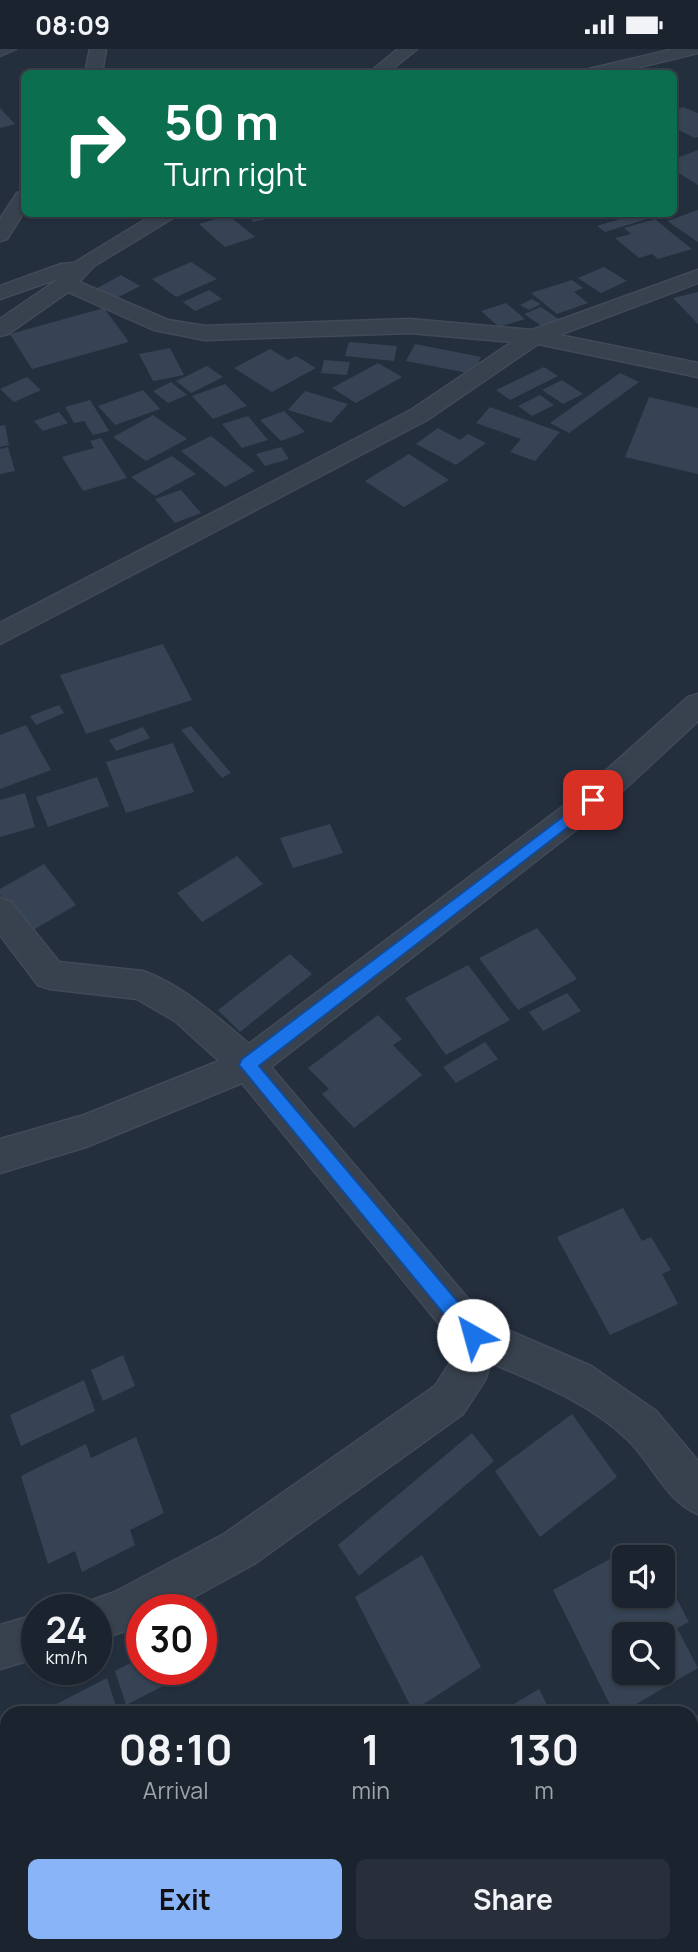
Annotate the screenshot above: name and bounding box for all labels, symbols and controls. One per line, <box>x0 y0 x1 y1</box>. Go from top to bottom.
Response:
text: 08:09 <box>35 7 110 43</box>
text: 50 m <box>164 88 279 155</box>
icon: right <box>49 98 140 189</box>
text: Turn right <box>164 152 307 196</box>
pin <box>563 770 623 830</box>
icon: arrive <box>574 781 612 819</box>
position arrow <box>436 1298 510 1372</box>
map controls <box>612 1545 675 1685</box>
button: sound <box>612 1545 675 1608</box>
speed limit sign: 30 <box>126 1594 217 1685</box>
text: 24 <box>46 1606 87 1654</box>
button: search <box>612 1622 675 1685</box>
text: km/h <box>46 1645 87 1669</box>
text: 08:10 <box>119 1720 233 1778</box>
text: 1 <box>361 1720 380 1778</box>
text: 130 <box>509 1720 579 1778</box>
text: Arrival <box>143 1774 209 1806</box>
text: min <box>351 1774 390 1806</box>
text: m <box>534 1774 554 1806</box>
button: Exit <box>28 1859 342 1939</box>
button: Share <box>356 1859 670 1939</box>

